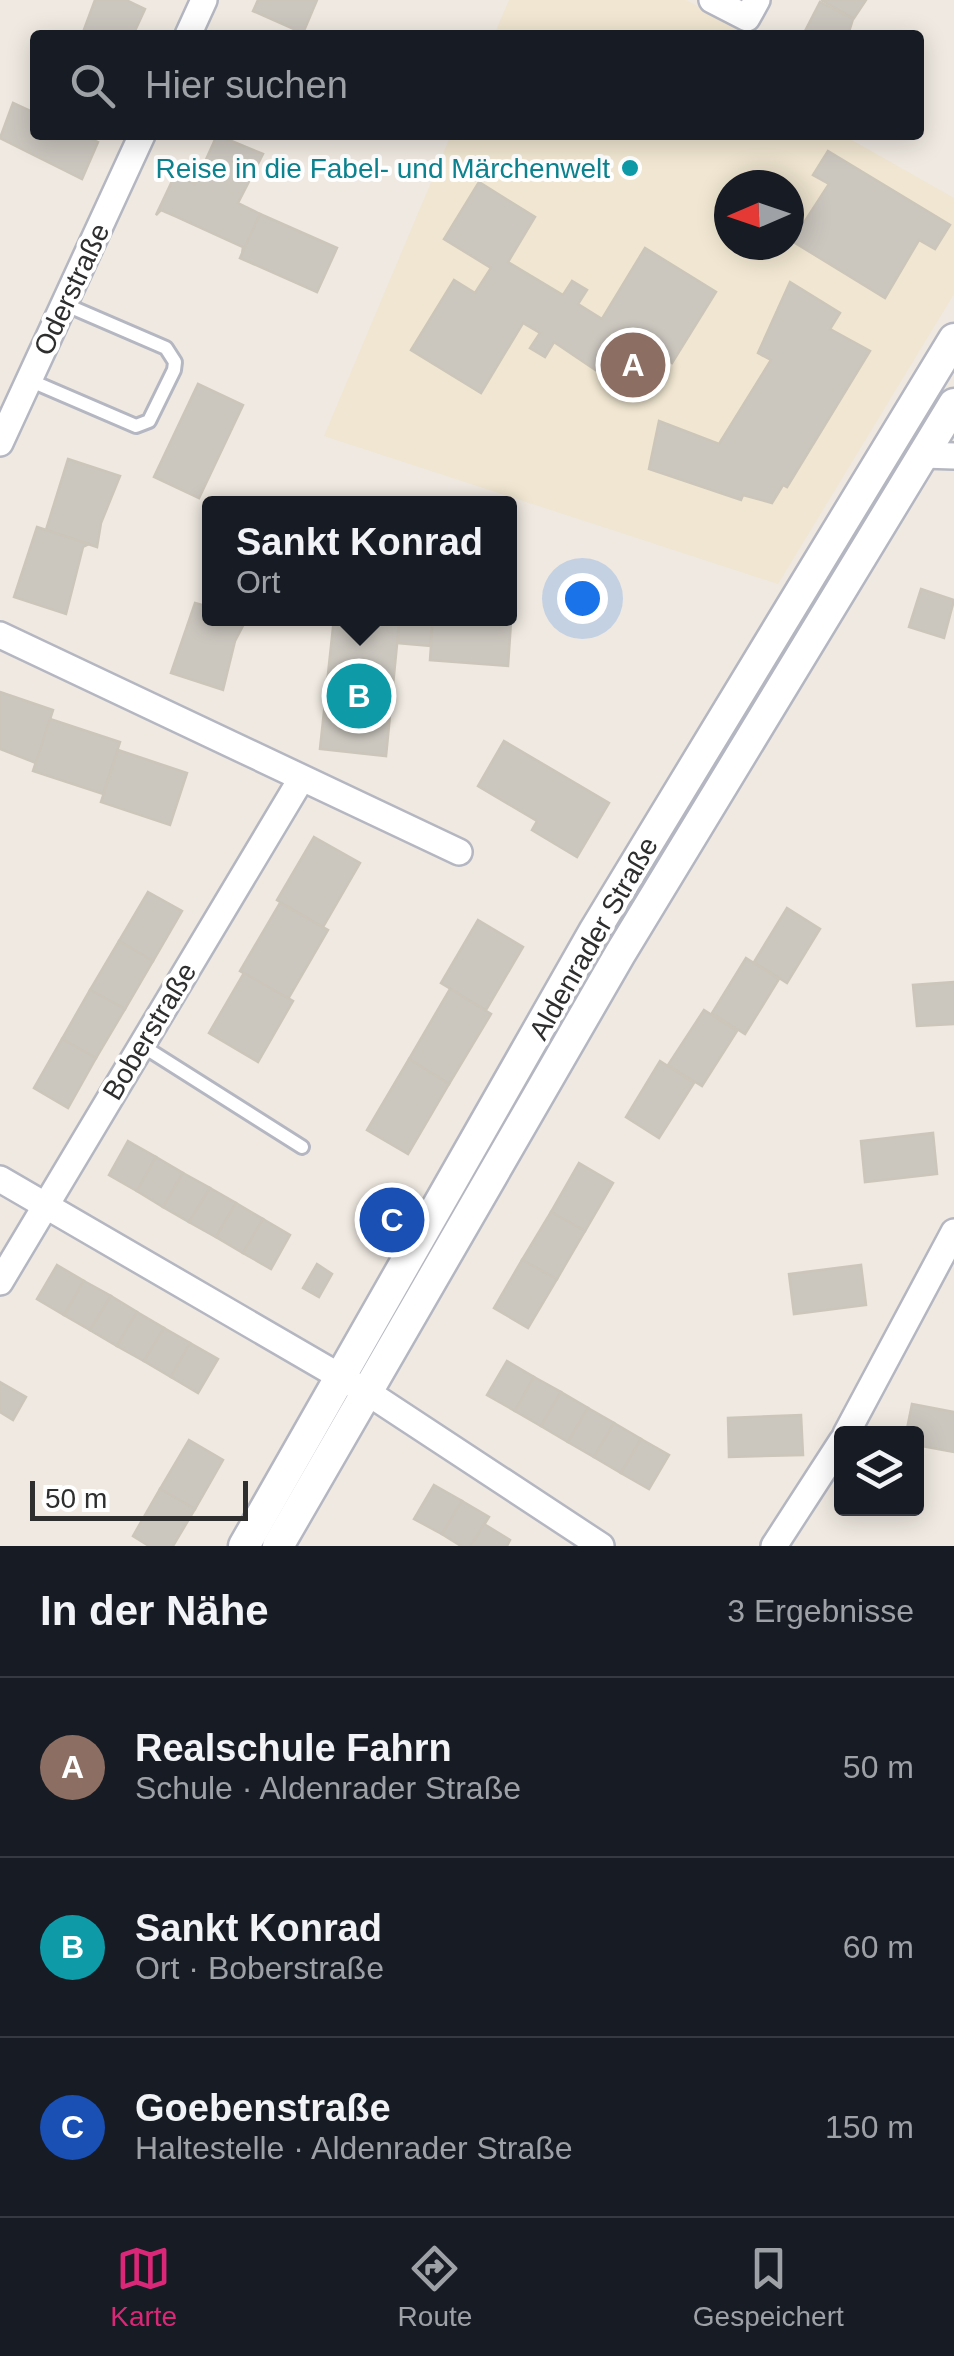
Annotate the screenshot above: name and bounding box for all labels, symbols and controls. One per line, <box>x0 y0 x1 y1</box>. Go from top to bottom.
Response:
search box <box>30 30 924 140</box>
icon: search <box>65 58 120 113</box>
text: Hier suchen <box>145 64 348 106</box>
place label: Reise in die Fabel- und Märchenwelt <box>156 153 610 184</box>
marker: Reise in die Fabel- und Märchenwelt <box>619 157 641 179</box>
north arrow <box>714 170 804 260</box>
street label: Oderstraße <box>27 218 115 360</box>
pin: A <box>600 328 666 402</box>
popup <box>202 496 517 626</box>
text: Sankt Konrad <box>236 521 483 563</box>
text: Ort <box>236 564 280 600</box>
your location <box>557 573 608 624</box>
pin: B <box>326 658 392 734</box>
street label: Aldenrader Straße <box>523 831 664 1045</box>
street label: Boberstraße <box>96 957 202 1105</box>
pin: C <box>360 1182 424 1258</box>
map controls <box>834 1426 924 1516</box>
button: layers <box>834 1426 924 1516</box>
scale bar <box>30 1476 248 1520</box>
text: 50 m <box>45 1483 107 1514</box>
text: In der Nähe <box>40 1587 269 1634</box>
text: 3 Ergebnisse <box>727 1593 914 1629</box>
text: Realschule Fahrn <box>135 1727 452 1769</box>
text: A <box>61 1749 84 1785</box>
text: 50 m <box>843 1749 914 1785</box>
text: Schule · Aldenrader Straße <box>135 1770 521 1806</box>
text: Sankt Konrad <box>135 1907 382 1949</box>
text: B <box>61 1929 84 1965</box>
text: 60 m <box>843 1929 914 1965</box>
text: Ort · Boberstraße <box>135 1950 384 1986</box>
text: Goebenstraße <box>135 2087 391 2129</box>
text: C <box>61 2109 84 2145</box>
text: 150 m <box>825 2109 914 2145</box>
text: Haltestelle · Aldenrader Straße <box>135 2130 573 2166</box>
tab: Karte <box>110 2241 177 2333</box>
tab: Route <box>398 2241 472 2333</box>
tab: Gespeichert <box>693 2241 844 2333</box>

